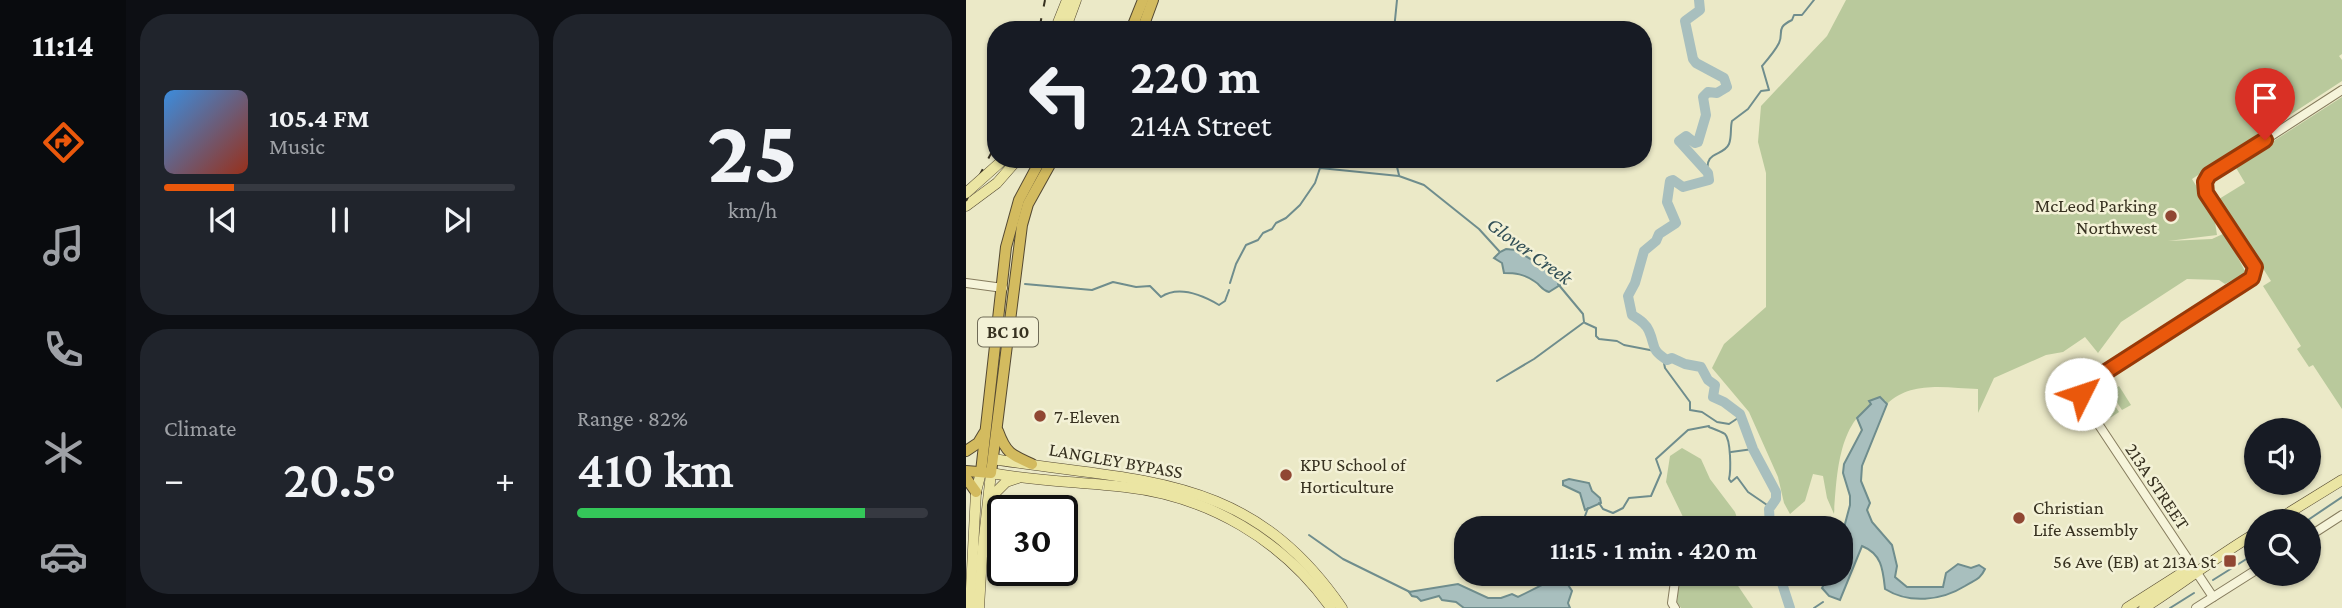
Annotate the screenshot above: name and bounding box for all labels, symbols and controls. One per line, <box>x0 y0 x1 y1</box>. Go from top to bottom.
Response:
text: 11:14 <box>32 27 94 63</box>
icon: left <box>1015 49 1106 140</box>
text: 220 m <box>1130 49 1260 104</box>
pin <box>2235 68 2295 140</box>
icon: arrive <box>2246 79 2284 117</box>
text: 25 <box>707 100 798 202</box>
text: 105.4 FM <box>269 104 369 133</box>
text: 214A Street <box>1130 107 1271 143</box>
icon: directions <box>39 118 88 167</box>
text: Music <box>269 133 325 159</box>
place label: McLeod Parking Northwest <box>2034 195 2158 238</box>
text: km/h <box>728 197 777 223</box>
icon: previous <box>204 201 242 239</box>
icon: pause <box>321 201 359 239</box>
icon: next <box>438 201 476 239</box>
marker: McLeod Parking Northwest <box>2163 208 2179 224</box>
water label: Glover Creek <box>1483 212 1578 291</box>
icon: music <box>39 221 88 270</box>
road number: BC 10 <box>978 318 1038 346</box>
icon: phone <box>39 325 88 374</box>
position arrow <box>2044 357 2118 431</box>
text: Range · 82% <box>577 405 688 431</box>
place label: 7-Eleven <box>1054 406 1120 427</box>
marker: 7-Eleven <box>1032 408 1048 424</box>
text: Climate <box>164 415 236 441</box>
map controls <box>2244 418 2321 586</box>
button: sound <box>2244 418 2321 495</box>
icon: climate <box>39 428 88 477</box>
street label: LANGLEY BYPASS <box>1047 438 1185 483</box>
street label: 213A STREET <box>2121 439 2194 534</box>
text: 410 km <box>577 440 734 498</box>
text: 20.5° <box>283 450 396 508</box>
place label: KPU School of Horticulture <box>1300 454 1407 497</box>
text: − <box>164 458 184 500</box>
text: + <box>495 458 515 500</box>
marker: KPU School of Horticulture <box>1278 467 1294 483</box>
speed limit sign: 30 <box>987 495 1078 586</box>
place label: Christian Life Assembly <box>2033 497 2138 540</box>
button: search <box>2244 509 2321 586</box>
marker: Christian Life Assembly <box>2011 510 2027 526</box>
icon: car <box>39 532 88 581</box>
text: 11:15 · 1 min · 420 m <box>1550 536 1757 565</box>
place label: 56 Ave (EB) at 213A St <box>2053 551 2217 573</box>
marker: 56 Ave (EB) at 213A St <box>2222 553 2238 569</box>

